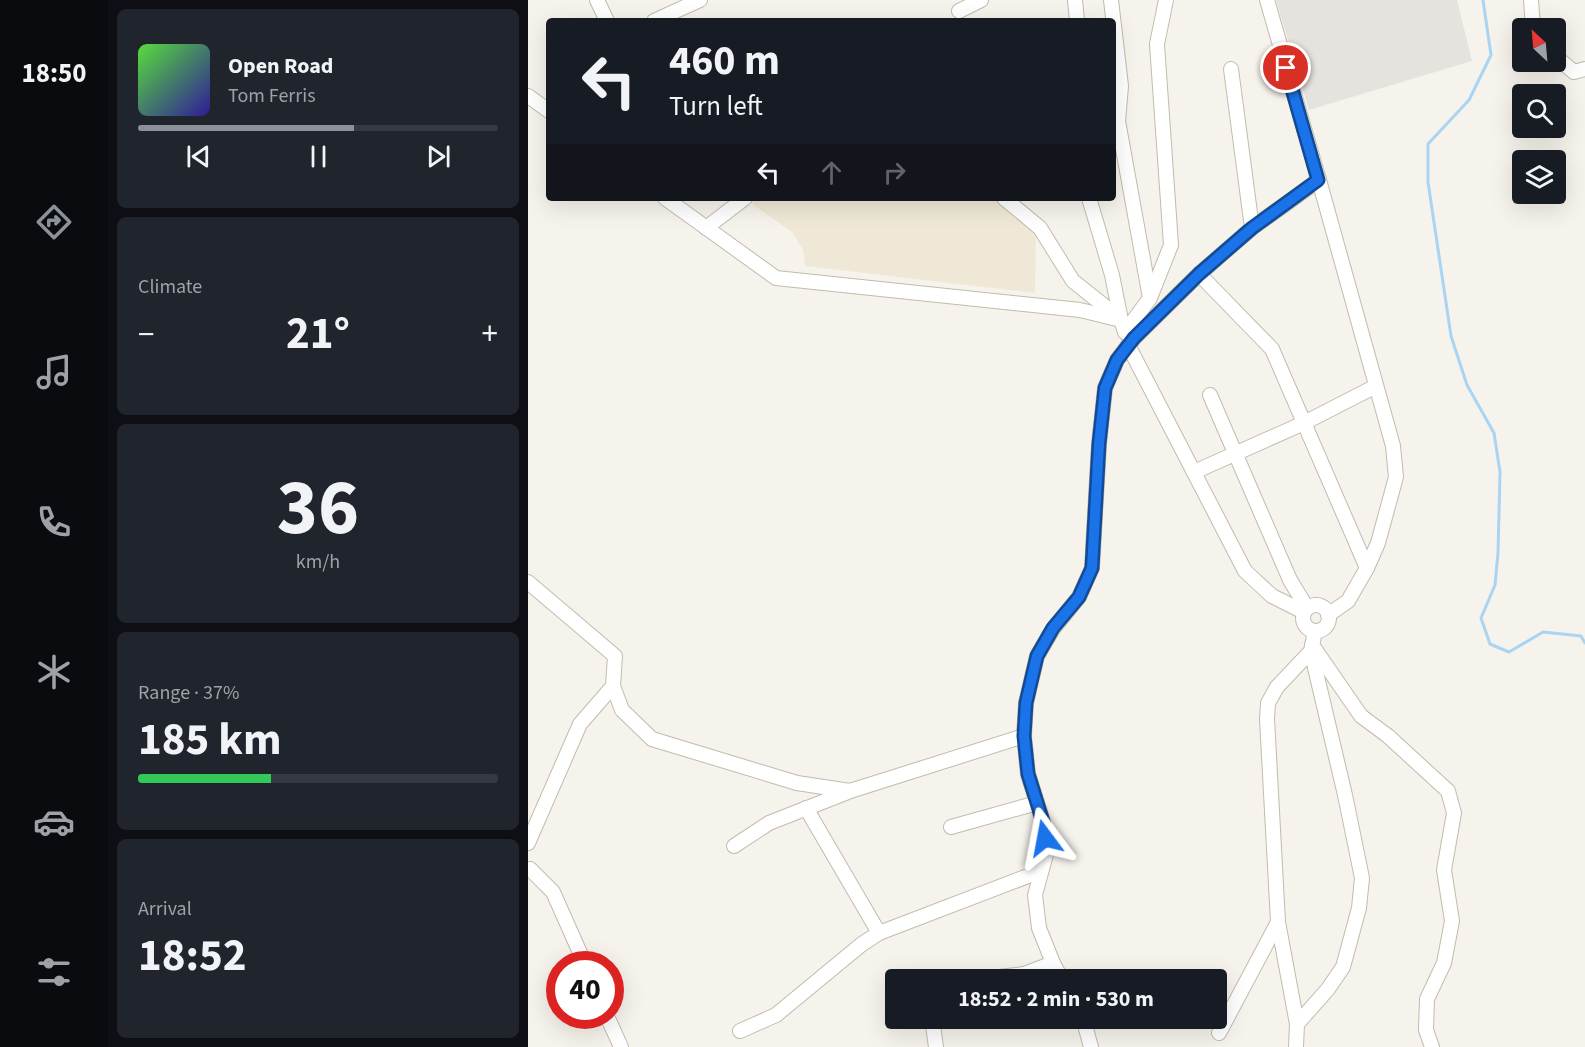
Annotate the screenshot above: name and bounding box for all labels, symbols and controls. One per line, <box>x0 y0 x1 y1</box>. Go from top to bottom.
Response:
north arrow <box>1512 18 1566 72</box>
map controls <box>1512 18 1566 204</box>
text: 460 m <box>669 31 780 91</box>
icon: left <box>570 42 648 120</box>
pin <box>1260 42 1311 93</box>
text: Open Road <box>228 50 333 82</box>
icon: arrive <box>1269 51 1302 84</box>
text: 18:50 <box>21 54 87 93</box>
text: Tom Ferris <box>228 82 316 110</box>
button: search <box>1512 84 1566 138</box>
text: Turn left <box>669 87 763 126</box>
icon: previous <box>182 140 215 173</box>
icon: pause <box>302 140 335 173</box>
icon: next <box>422 140 455 173</box>
button: layers <box>1512 150 1566 204</box>
icon: left <box>752 156 785 189</box>
icon: ahead <box>815 156 848 189</box>
icon: right <box>878 156 911 189</box>
icon: directions <box>33 201 75 243</box>
text: Climate <box>138 273 202 301</box>
text: 21° <box>286 302 350 366</box>
text: − <box>138 311 154 358</box>
text: + <box>482 311 498 358</box>
icon: music <box>33 351 75 393</box>
text: 36 <box>277 453 359 564</box>
icon: phone <box>33 501 75 543</box>
text: km/h <box>296 548 340 576</box>
icon: climate <box>33 651 75 693</box>
text: Range · 37% <box>138 679 239 707</box>
text: 185 km <box>138 708 282 772</box>
icon: car <box>33 801 75 843</box>
position arrow <box>1013 806 1077 870</box>
text: Arrival <box>138 895 192 923</box>
text: 18:52 <box>138 924 247 988</box>
icon: filters <box>33 951 75 993</box>
speed limit sign: 40 <box>546 951 624 1029</box>
text: 18:52 · 2 min · 530 m <box>958 983 1154 1015</box>

